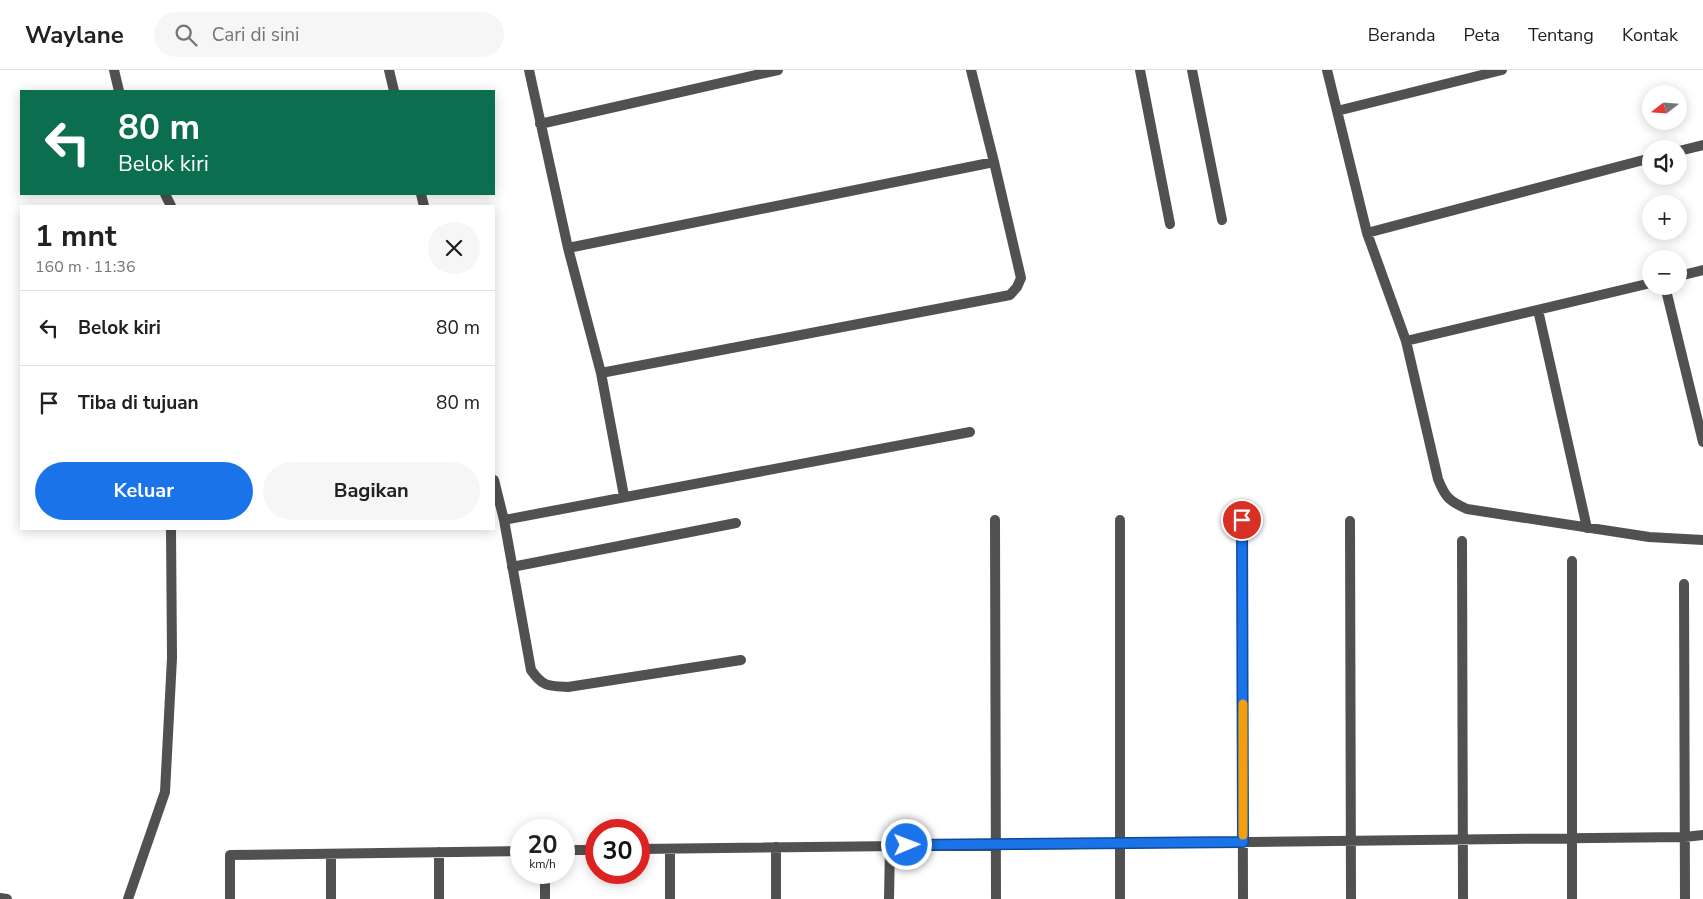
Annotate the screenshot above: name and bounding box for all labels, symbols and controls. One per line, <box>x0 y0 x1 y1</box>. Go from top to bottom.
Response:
search box <box>154 12 504 57</box>
text: Waylane <box>25 19 124 51</box>
icon: search <box>172 21 200 49</box>
text: Cari di sini <box>212 22 300 48</box>
text: Beranda <box>1368 23 1436 47</box>
text: Peta <box>1464 23 1500 47</box>
text: Tentang <box>1528 23 1594 47</box>
text: Kontak <box>1622 23 1678 47</box>
north arrow <box>1642 85 1688 130</box>
map controls <box>1642 85 1687 295</box>
text: 80 m <box>118 104 200 151</box>
icon: left <box>35 110 100 175</box>
button: sound <box>1642 140 1687 185</box>
text: Belok kiri <box>118 149 209 179</box>
button: + <box>1642 195 1687 240</box>
text: 1 mnt <box>35 216 116 257</box>
button: close <box>428 222 480 274</box>
button: − <box>1642 250 1687 295</box>
text: 160 m · 11:36 <box>35 256 136 278</box>
icon: left <box>35 314 63 342</box>
text: Belok kiri <box>78 315 161 341</box>
text: 80 m <box>436 315 480 341</box>
icon: arrive <box>35 389 63 417</box>
text: Tiba di tujuan <box>78 390 199 416</box>
text: 80 m <box>436 390 480 416</box>
button: Keluar <box>35 462 253 520</box>
button: Bagikan <box>263 462 480 520</box>
pin <box>1221 499 1263 541</box>
icon: arrive <box>1228 506 1256 534</box>
position arrow <box>880 818 932 870</box>
speed limit sign: 30 <box>585 819 650 884</box>
text: 20 <box>527 828 558 862</box>
text: km/h <box>529 856 556 872</box>

